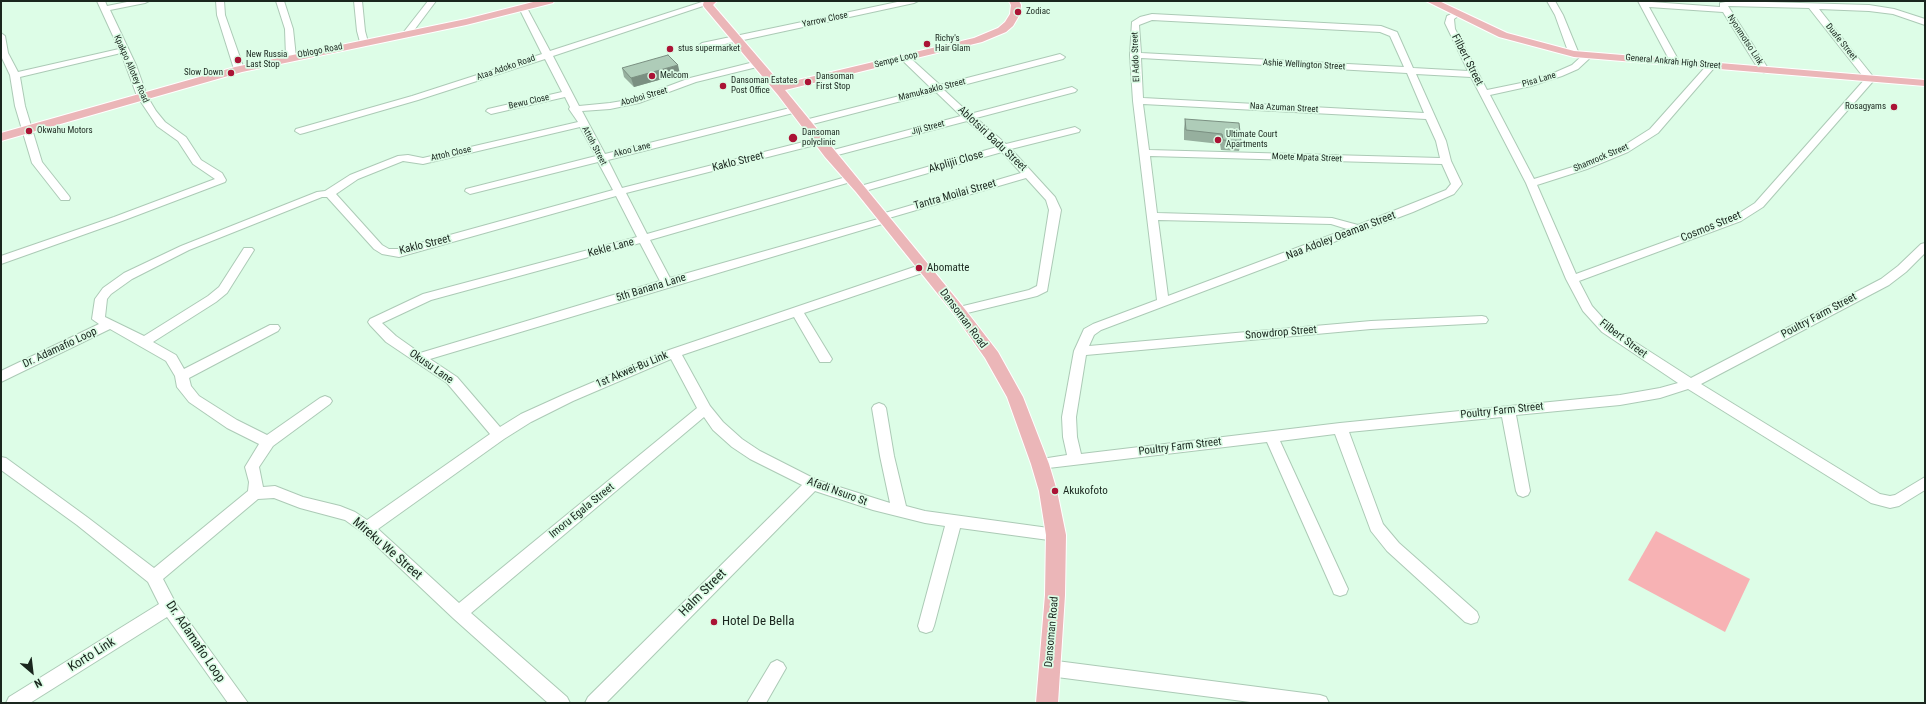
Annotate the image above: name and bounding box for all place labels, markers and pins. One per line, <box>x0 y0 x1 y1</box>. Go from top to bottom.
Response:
marker: Zodiac <box>1013 7 1023 17</box>
place label: Zodiac <box>1026 7 1050 17</box>
place label: Richy's Hair Glam <box>935 34 970 55</box>
marker: Richy's Hair Glam <box>922 39 932 49</box>
marker: stus supermarket <box>665 44 675 54</box>
place label: stus supermarket <box>678 44 740 54</box>
place label: New Russia Last Stop <box>246 50 287 71</box>
marker: New Russia Last Stop <box>233 55 243 65</box>
place label: Slow Down <box>184 68 223 78</box>
marker: Slow Down <box>226 68 236 78</box>
marker: Melcom <box>647 71 657 81</box>
place label: Melcom <box>660 71 689 81</box>
place label: Dansoman First Stop <box>816 72 854 93</box>
place label: Dansoman Estates Post Office <box>731 76 797 97</box>
marker: Dansoman First Stop <box>803 77 813 87</box>
marker: Dansoman Estates Post Office <box>718 81 728 91</box>
place label: Rosagyams <box>1845 102 1886 112</box>
marker: Rosagyams <box>1889 102 1899 112</box>
marker: Okwahu Motors <box>24 126 34 136</box>
place label: Okwahu Motors <box>37 126 93 136</box>
place label: Dansoman polyclinic <box>802 128 840 149</box>
place label: Ultimate Court Apartments <box>1226 130 1277 151</box>
marker: Dansoman polyclinic <box>787 132 799 144</box>
marker: Ultimate Court Apartments <box>1213 135 1223 145</box>
place label: Abomatte <box>927 261 970 275</box>
marker: Abomatte <box>914 263 924 273</box>
place label: Akukofoto <box>1063 484 1108 498</box>
marker: Akukofoto <box>1050 486 1060 496</box>
place label: Hotel De Bella <box>722 614 794 630</box>
marker: Hotel De Bella <box>709 617 719 627</box>

